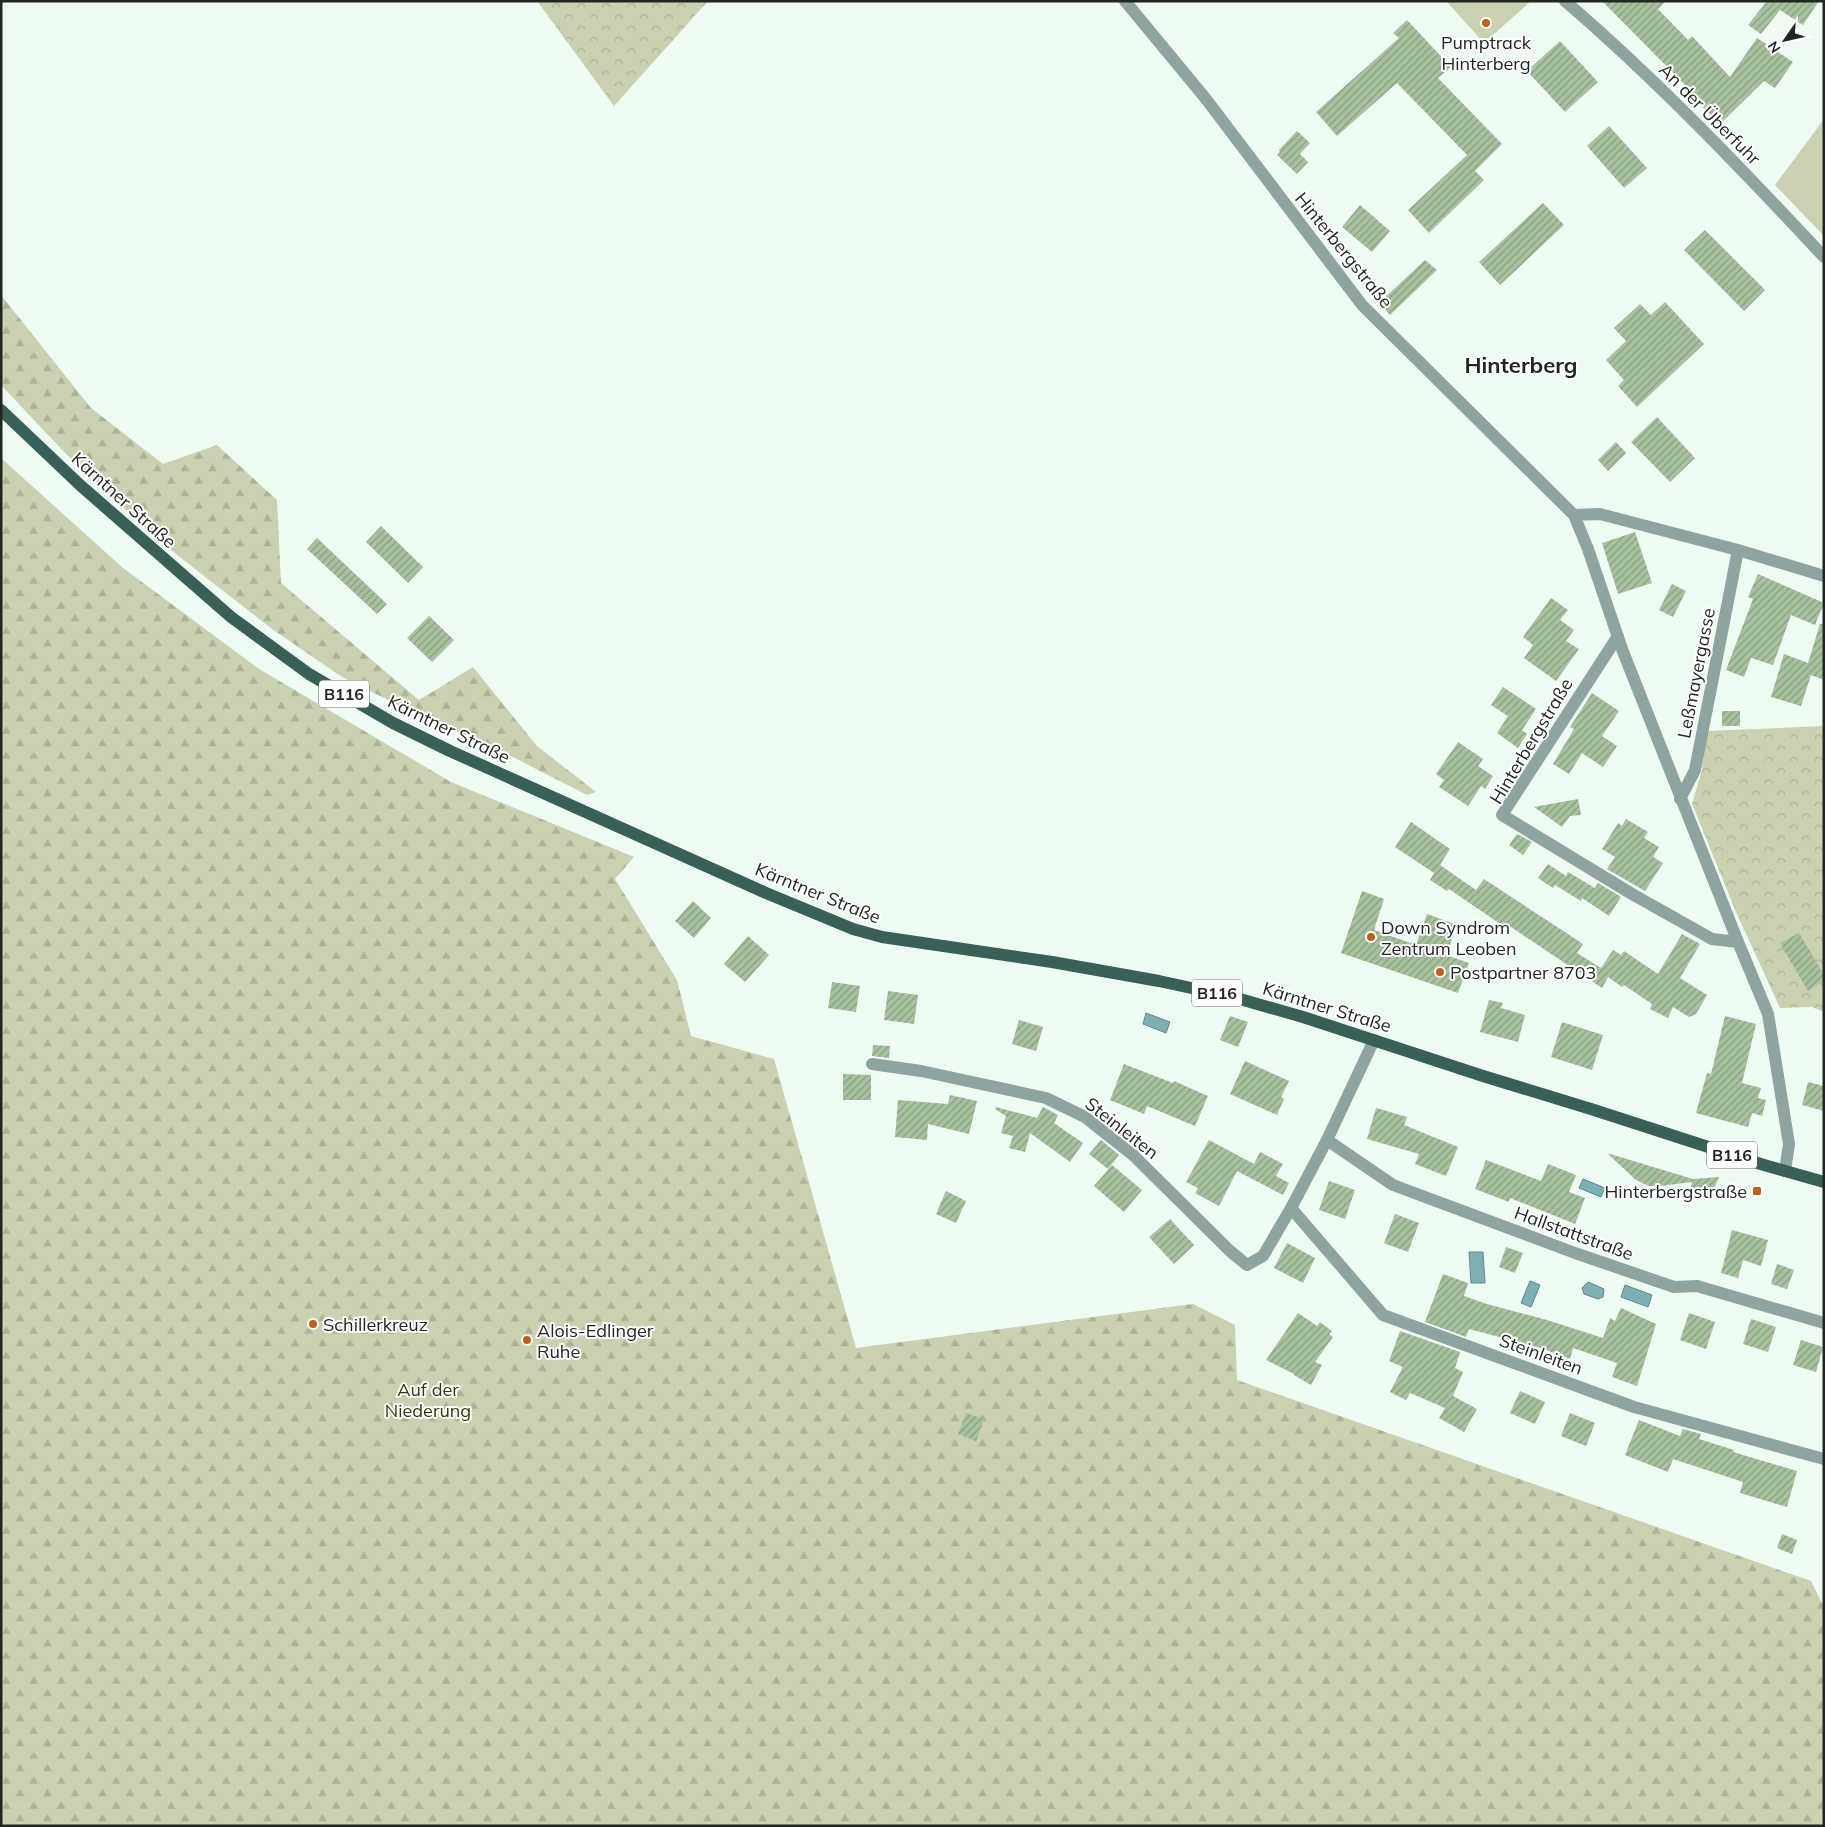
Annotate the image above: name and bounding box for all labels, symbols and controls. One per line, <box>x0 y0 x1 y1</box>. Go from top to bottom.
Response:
north arrow <box>1760 15 1810 65</box>
marker: Pumptrack Hinterberg <box>1480 17 1492 29</box>
place label: Pumptrack Hinterberg <box>1441 31 1532 75</box>
text: N <box>1764 38 1785 57</box>
street label: An der Überfuhr <box>1654 58 1766 170</box>
street label: Hinterbergstraße <box>1290 187 1398 313</box>
district label: Hinterberg <box>1465 351 1577 379</box>
street label: Kärntner Straße <box>67 447 181 553</box>
street label: Leßmayergasse <box>1672 606 1720 740</box>
street label: Hinterbergstraße <box>1484 674 1578 808</box>
road number: B116 <box>319 681 369 708</box>
street label: Kärntner Straße <box>384 689 514 769</box>
street label: Kärntner Straße <box>752 857 884 929</box>
place label: Down Syndrom Zentrum Leoben <box>1381 916 1516 960</box>
marker: Down Syndrom Zentrum Leoben <box>1365 931 1377 943</box>
place label: Postpartner 8703 <box>1450 961 1596 984</box>
marker: Postpartner 8703 <box>1434 966 1446 978</box>
street label: Kärntner Straße <box>1260 977 1394 1037</box>
road number: B116 <box>1192 980 1242 1006</box>
street label: Steinleiten <box>1081 1092 1163 1164</box>
road number: B116 <box>1707 1142 1757 1168</box>
place label: Hinterbergstraße <box>1604 1180 1747 1203</box>
marker: Hinterbergstraße <box>1751 1185 1763 1197</box>
street label: Hallstattstraße <box>1511 1201 1637 1265</box>
place label: Schillerkreuz <box>323 1313 428 1336</box>
marker: Schillerkreuz <box>307 1318 319 1330</box>
place label: Alois-Edlinger Ruhe <box>537 1319 654 1363</box>
street label: Steinleiten <box>1496 1328 1586 1380</box>
marker: Alois-Edlinger Ruhe <box>521 1334 533 1346</box>
park label: Auf der Niederung <box>385 1378 471 1422</box>

